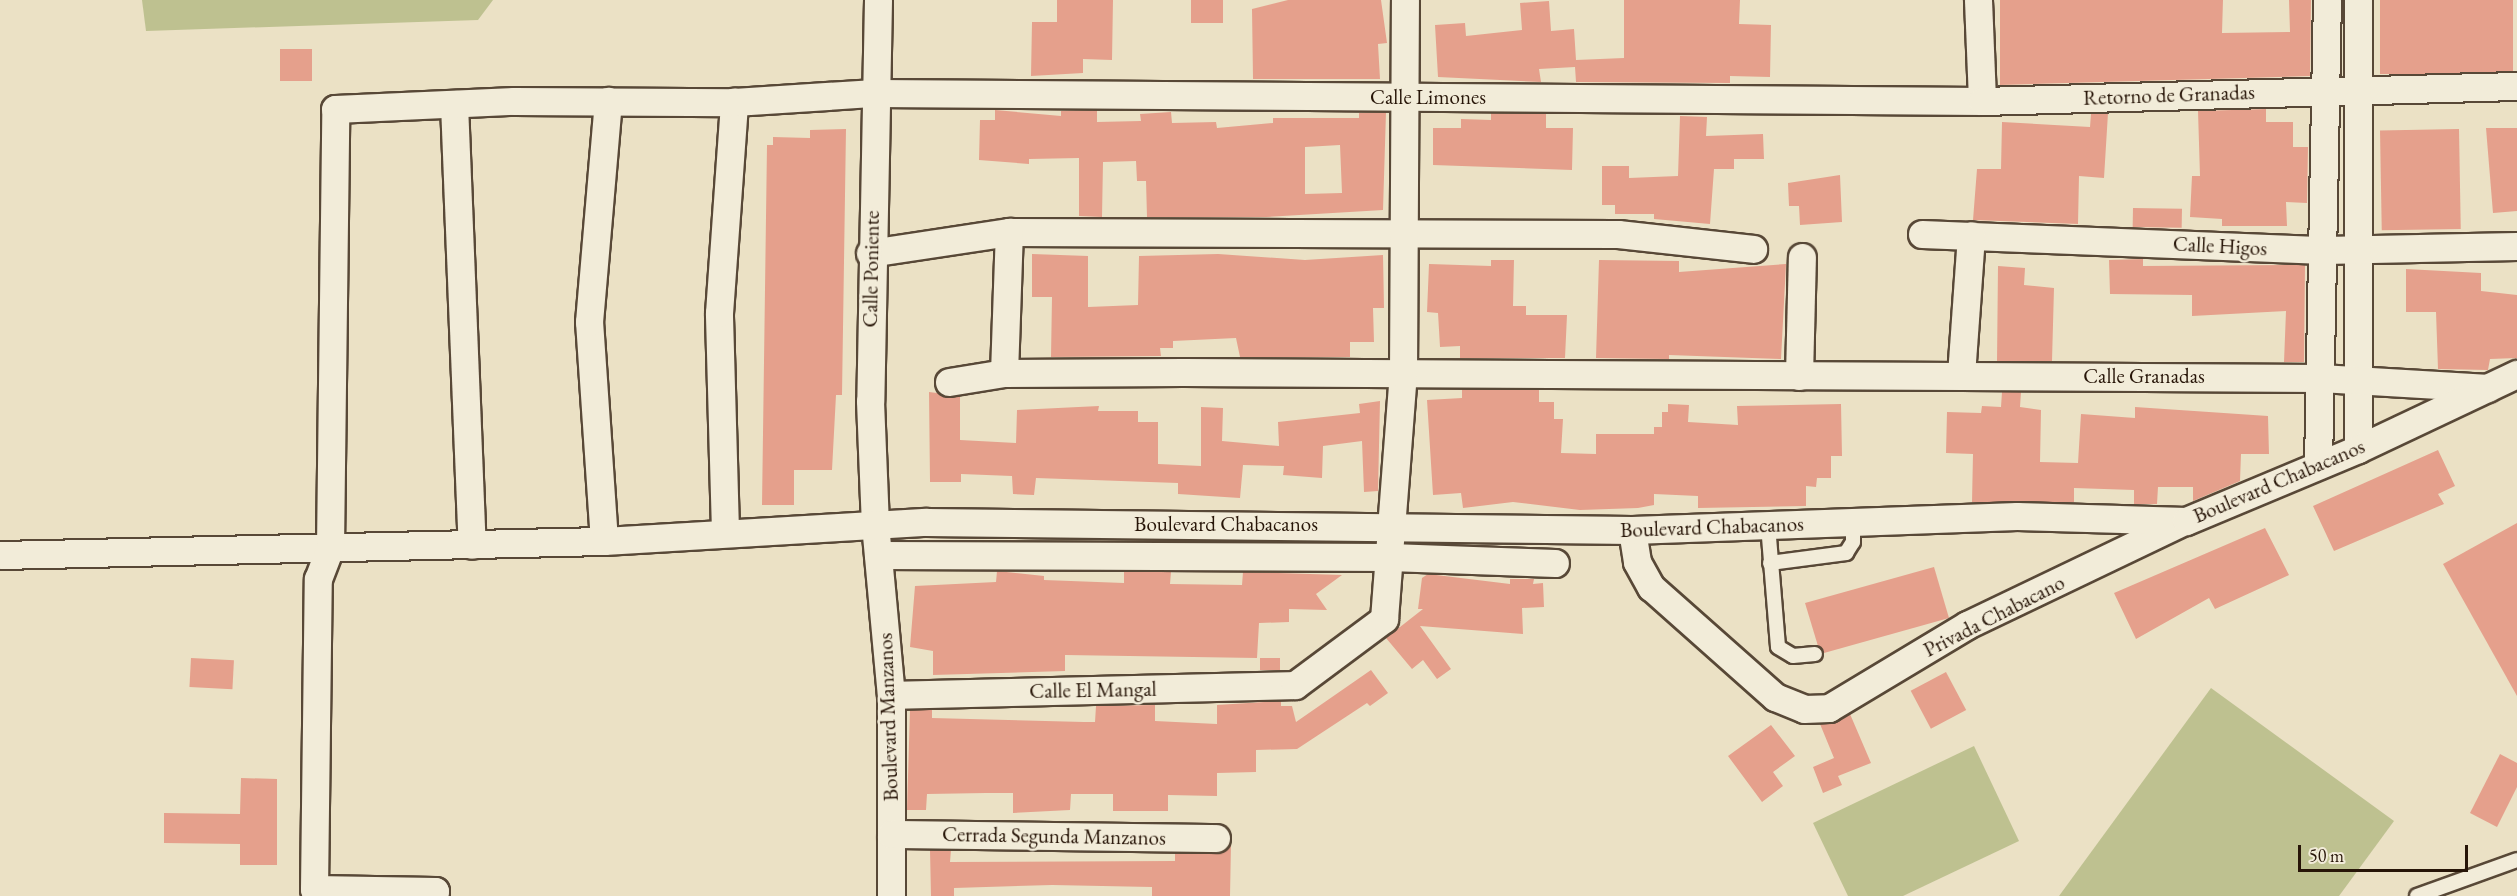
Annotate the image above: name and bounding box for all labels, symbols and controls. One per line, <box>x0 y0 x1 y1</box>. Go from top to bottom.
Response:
street label: Retorno de Granadas <box>2083 79 2255 111</box>
street label: Calle Limones <box>1370 84 1486 110</box>
street label: Calle Poniente <box>857 210 885 328</box>
street label: Calle Higos <box>2172 231 2268 261</box>
street label: Calle Granadas <box>2083 363 2205 389</box>
street label: Boulevard Chabacanos <box>2189 433 2369 529</box>
street label: Boulevard Chabacanos <box>1134 511 1318 537</box>
street label: Boulevard Chabacanos <box>1620 511 1804 543</box>
street label: Privada Chabacano <box>1919 570 2069 662</box>
street label: Boulevard Manzanos <box>872 632 904 802</box>
street label: Calle El Mangal <box>1029 676 1157 704</box>
street label: Cerrada Segunda Manzanos <box>942 821 1166 851</box>
scale bar <box>2301 833 2470 871</box>
text: 50 m <box>2309 844 2344 867</box>

